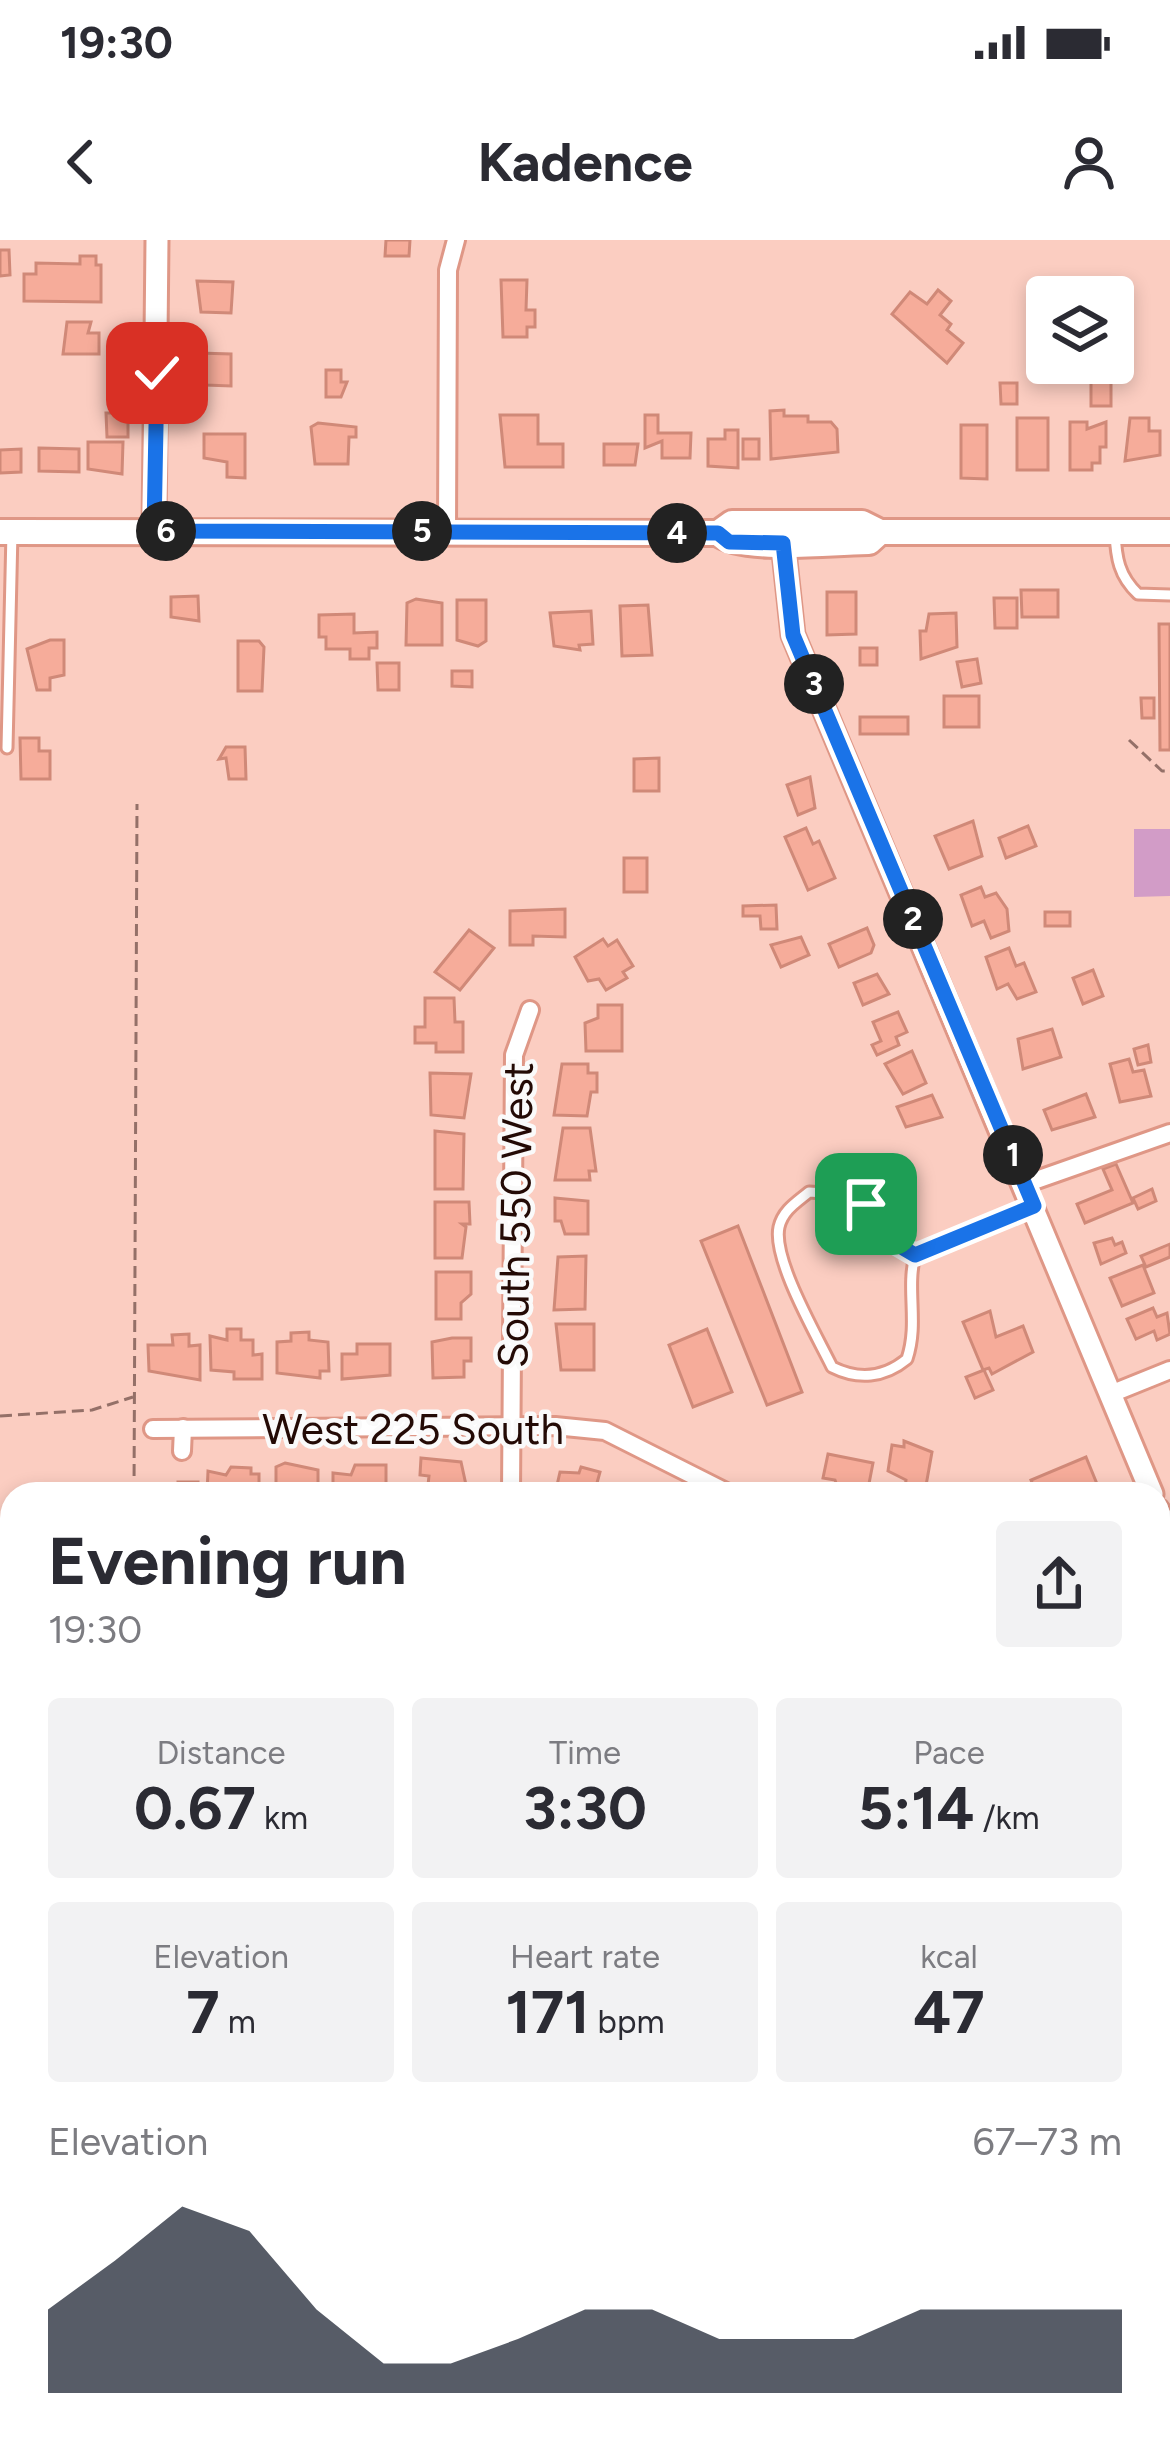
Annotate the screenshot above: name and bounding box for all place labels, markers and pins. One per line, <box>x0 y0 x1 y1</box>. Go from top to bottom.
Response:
pin <box>106 322 208 424</box>
pin: 6 <box>136 501 196 561</box>
pin: 5 <box>392 501 452 561</box>
pin: 4 <box>647 503 707 563</box>
pin: 3 <box>784 654 844 714</box>
pin: 2 <box>883 889 943 949</box>
pin: 1 <box>983 1125 1043 1185</box>
pin <box>815 1153 917 1255</box>

